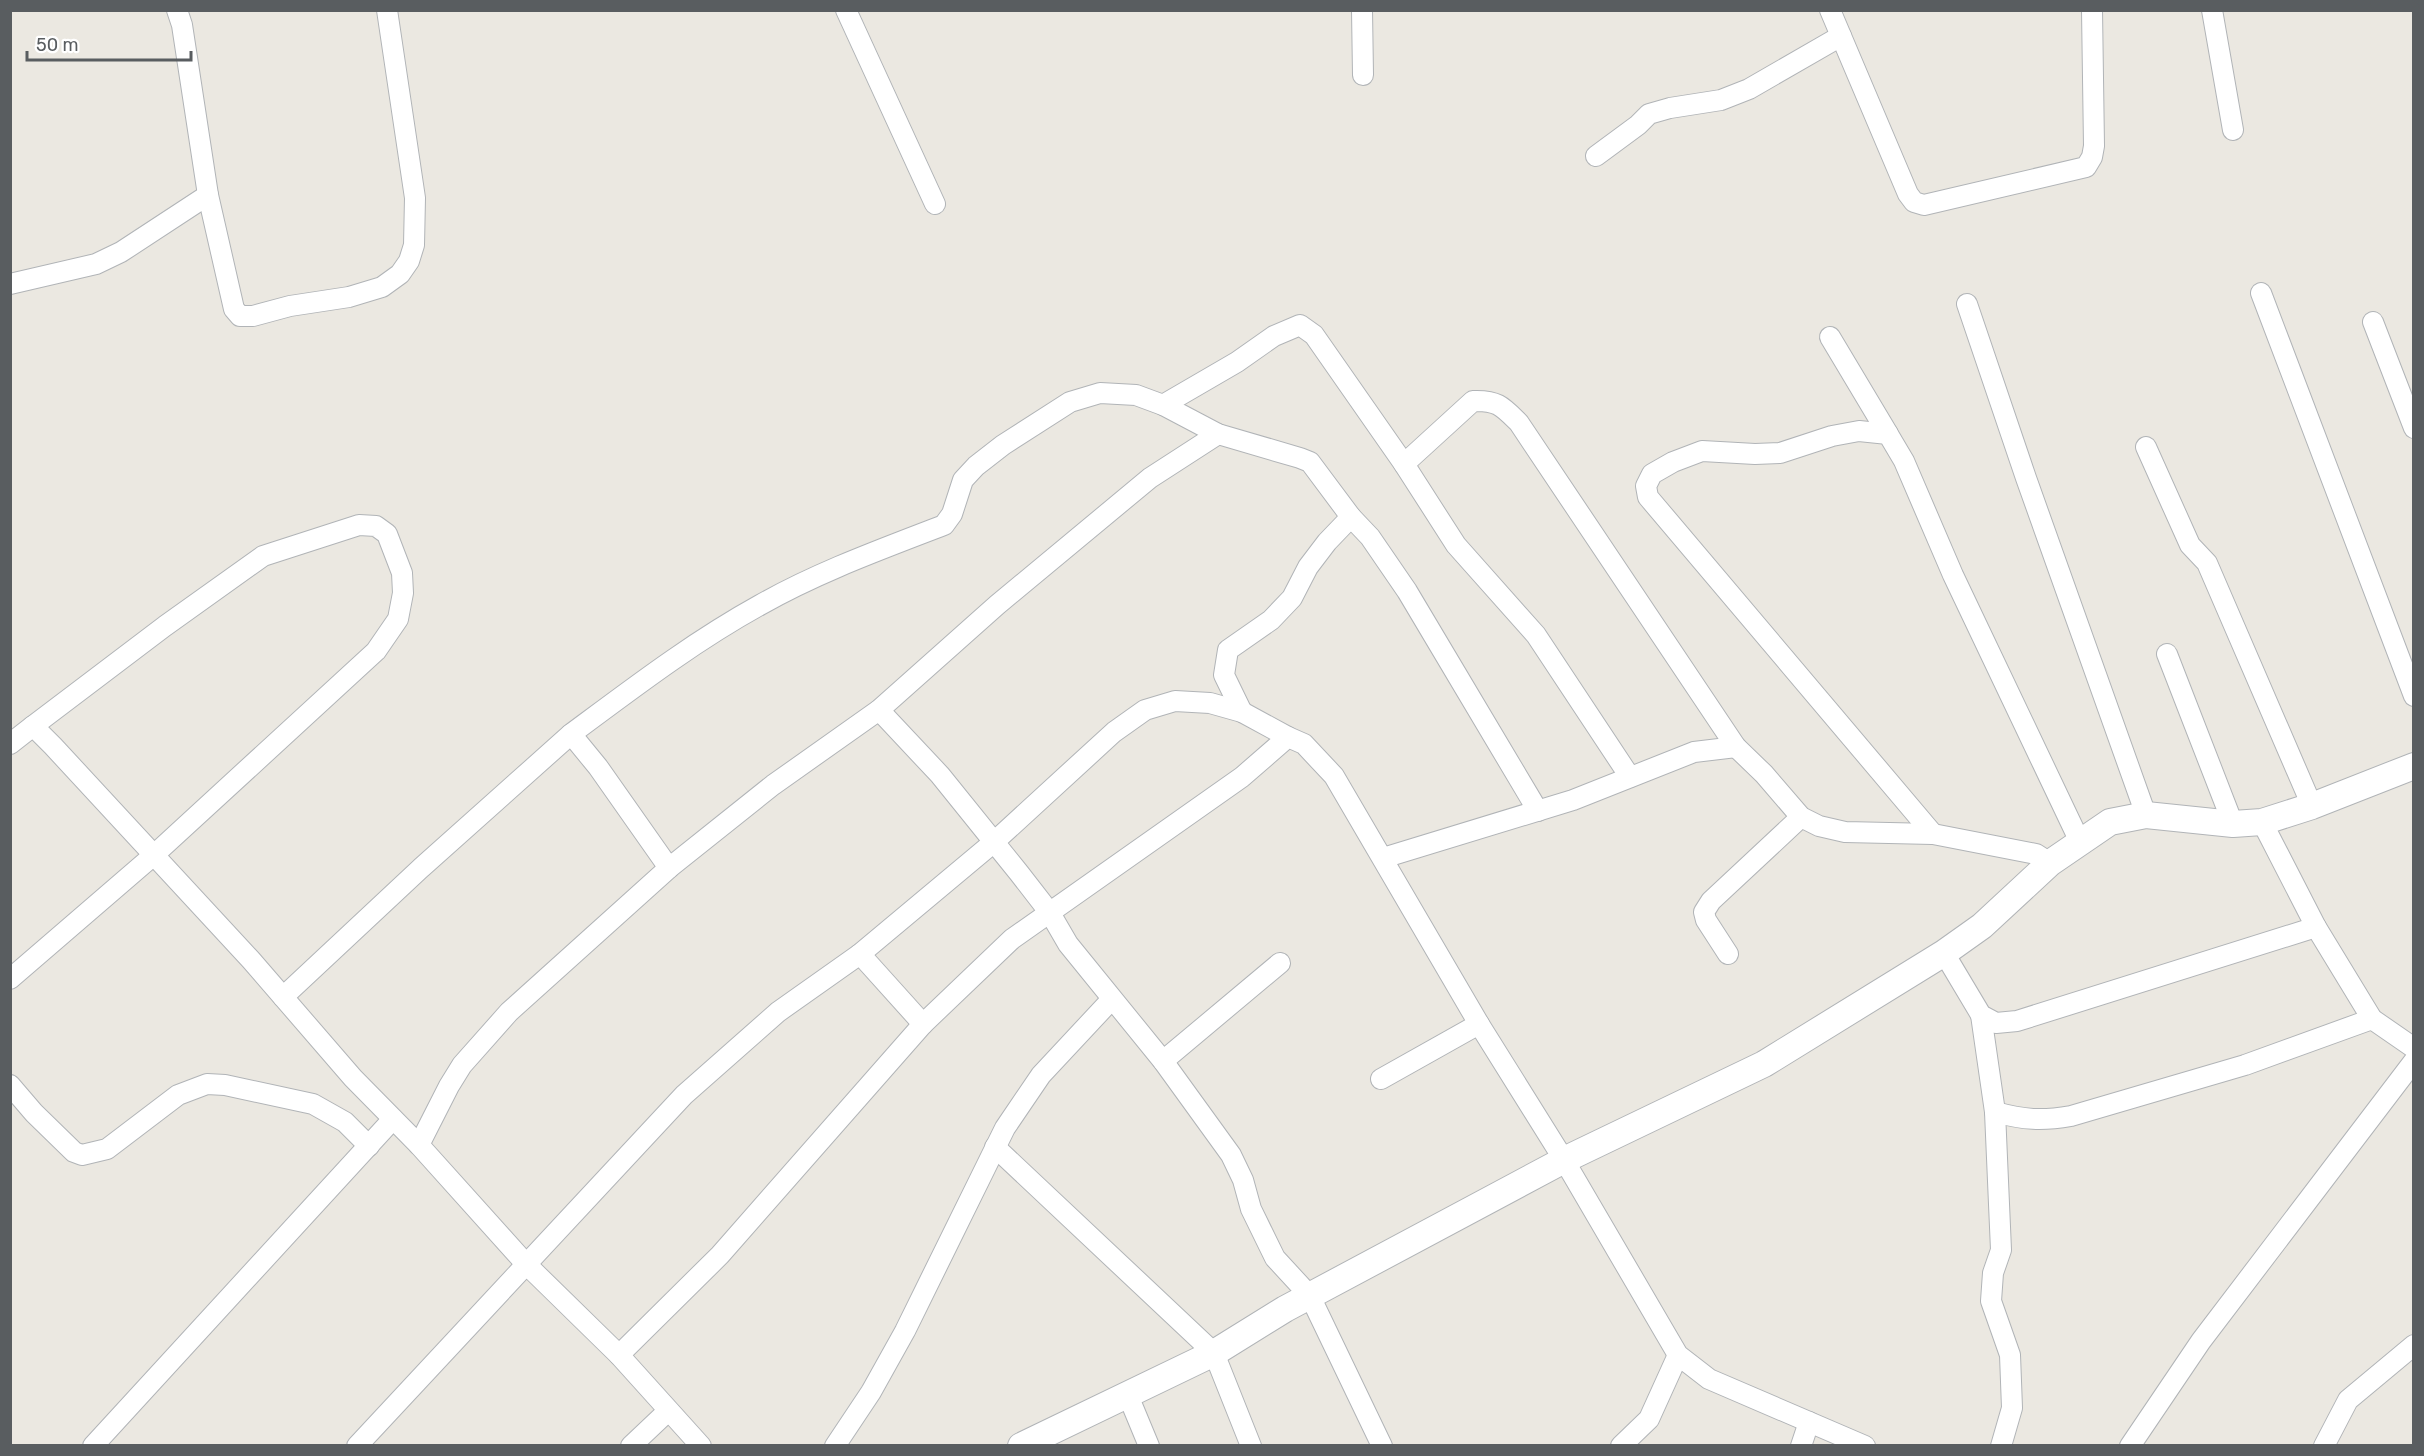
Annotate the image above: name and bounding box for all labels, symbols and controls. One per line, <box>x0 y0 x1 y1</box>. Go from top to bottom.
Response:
scale bar <box>27 24 190 62</box>
text: 50 m <box>36 34 79 56</box>

